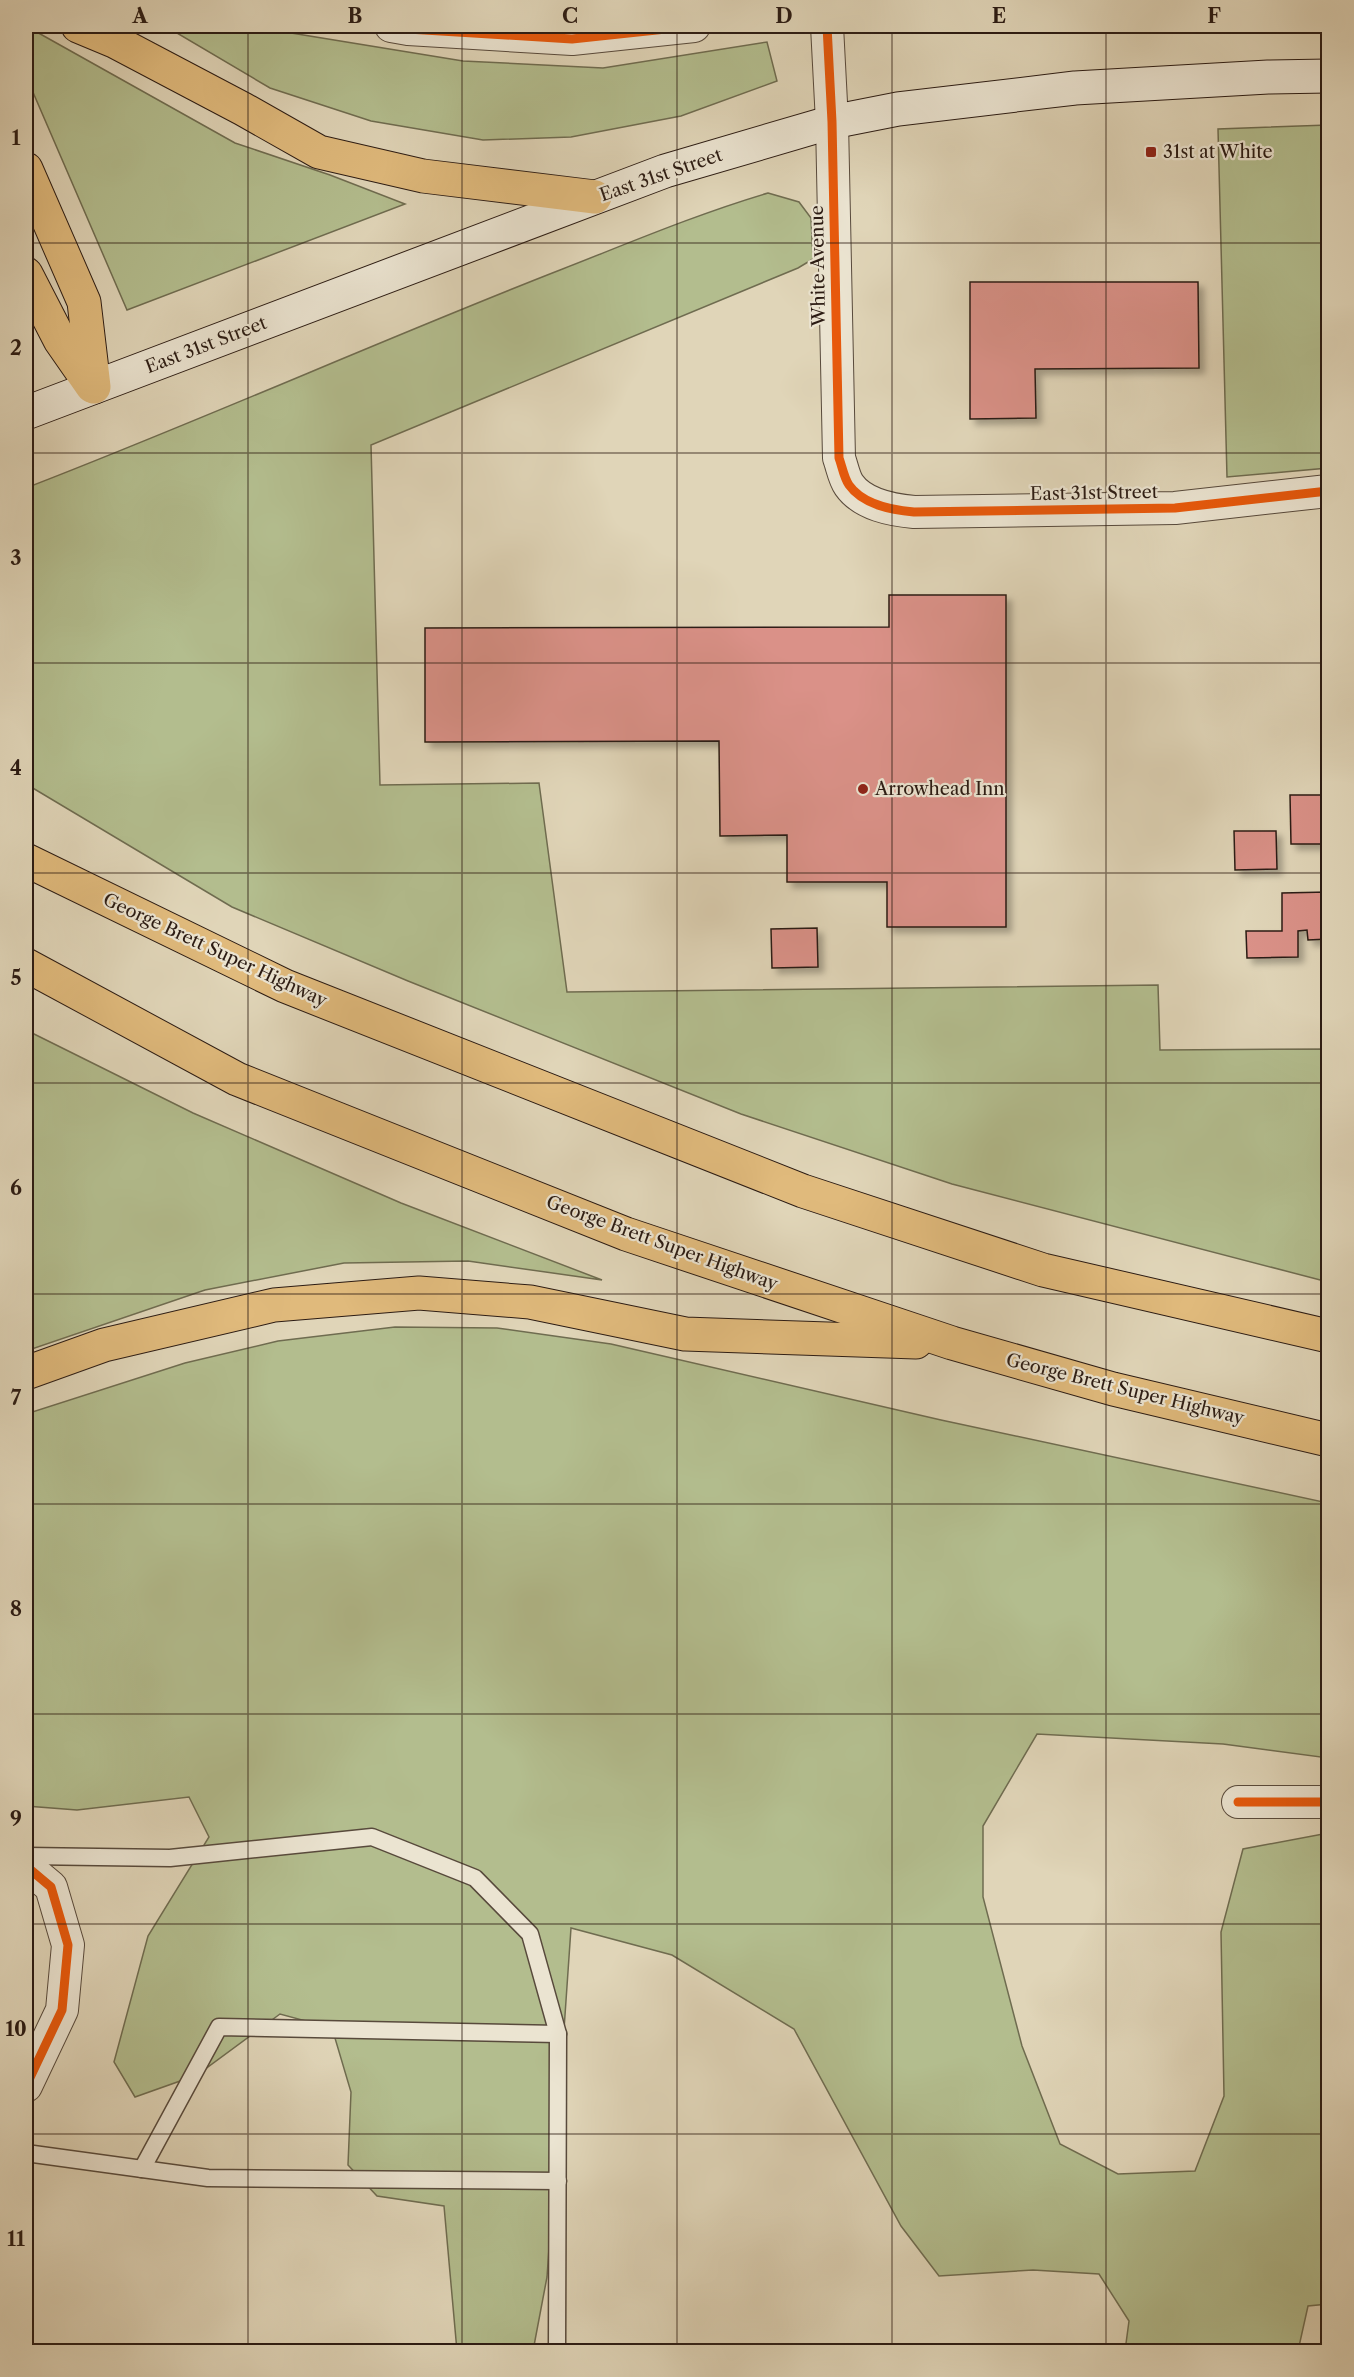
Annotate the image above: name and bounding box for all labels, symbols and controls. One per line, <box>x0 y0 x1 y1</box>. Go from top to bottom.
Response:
text: A <box>131 4 148 28</box>
text: B <box>348 4 363 28</box>
text: C <box>562 4 578 28</box>
text: D <box>775 4 793 28</box>
text: E <box>992 4 1006 28</box>
text: F <box>1207 4 1221 28</box>
text: 1 <box>12 126 21 150</box>
place label: 31st at White <box>1163 141 1273 163</box>
street label: East 31st Street <box>597 144 726 206</box>
marker: 31st at White <box>1144 145 1158 159</box>
street label: White Avenue <box>806 205 830 328</box>
street label: East 31st Street <box>142 312 270 378</box>
text: 2 <box>10 336 22 360</box>
street label: East 31st Street <box>1030 481 1159 505</box>
text: 3 <box>10 546 22 570</box>
text: 4 <box>10 756 22 780</box>
place label: Arrowhead Inn <box>874 778 1005 800</box>
marker: Arrowhead Inn <box>856 782 870 796</box>
street label: George Brett Super Highway <box>100 888 331 1012</box>
text: 5 <box>10 966 22 990</box>
text: 6 <box>10 1176 22 1200</box>
street label: George Brett Super Highway <box>543 1191 782 1295</box>
street label: George Brett Super Highway <box>1004 1349 1247 1429</box>
text: 7 <box>11 1386 22 1410</box>
text: 8 <box>10 1597 22 1621</box>
text: 9 <box>10 1807 22 1831</box>
text: 10 <box>5 2017 27 2041</box>
text: 11 <box>7 2227 25 2251</box>

